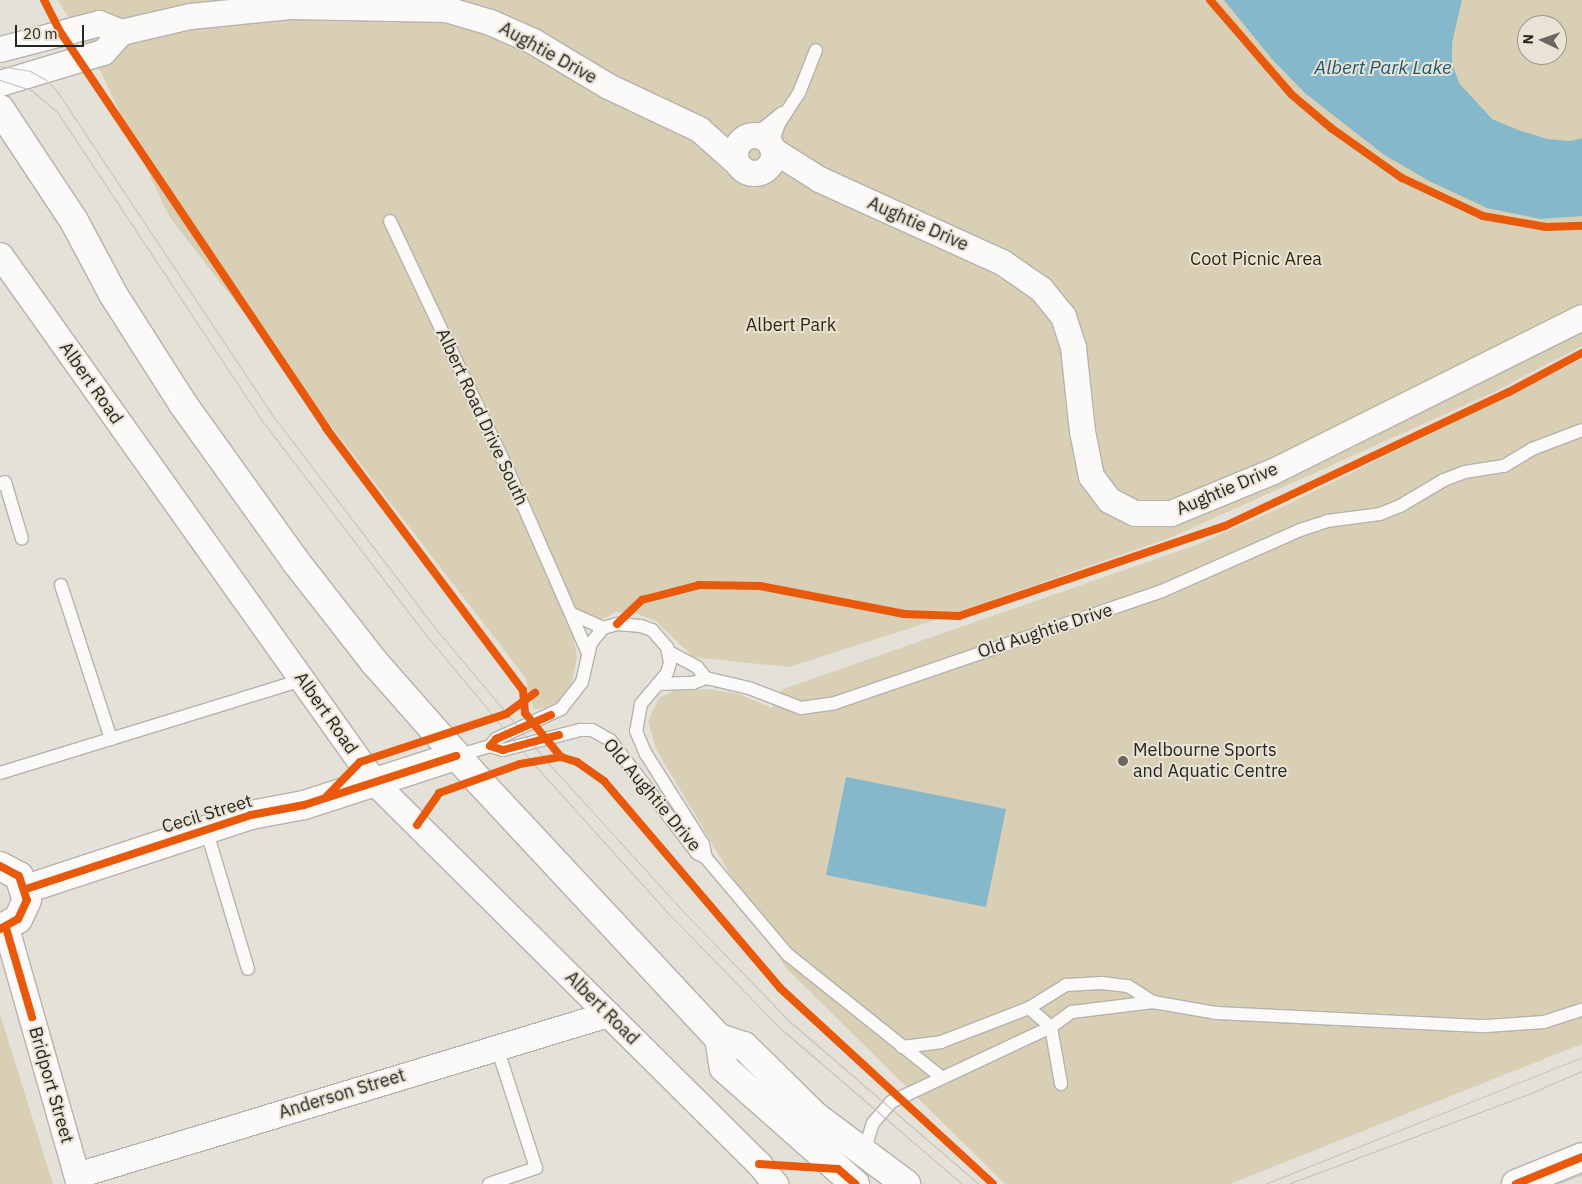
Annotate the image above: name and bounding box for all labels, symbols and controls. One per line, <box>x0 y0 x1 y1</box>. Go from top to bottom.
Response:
scale bar <box>18 15 86 47</box>
north arrow <box>1517 15 1567 65</box>
street label: Aughtie Drive <box>495 17 601 89</box>
text: 20 m <box>23 24 58 43</box>
text: N <box>1519 34 1537 45</box>
water label: Albert Park Lake <box>1314 57 1452 79</box>
street label: Aughtie Drive <box>864 192 972 256</box>
park label: Coot Picnic Area <box>1190 248 1322 270</box>
park label: Albert Park <box>746 314 836 336</box>
street label: Albert Road Drive South <box>431 325 533 509</box>
street label: Albert Road <box>55 338 127 428</box>
street label: Aughtie Drive <box>1173 458 1281 520</box>
street label: Old Aughtie Drive <box>975 599 1115 663</box>
street label: Albert Road <box>290 668 362 758</box>
street label: Old Aughtie Drive <box>599 734 705 856</box>
place label: Melbourne Sports and Aquatic Centre <box>1133 740 1287 782</box>
marker: Melbourne Sports and Aquatic Centre <box>1117 755 1129 767</box>
street label: Cecil Street <box>159 790 255 838</box>
street label: Albert Road <box>561 967 643 1049</box>
street label: Bridport Street <box>24 1024 78 1146</box>
street label: Anderson Street <box>276 1064 408 1124</box>

